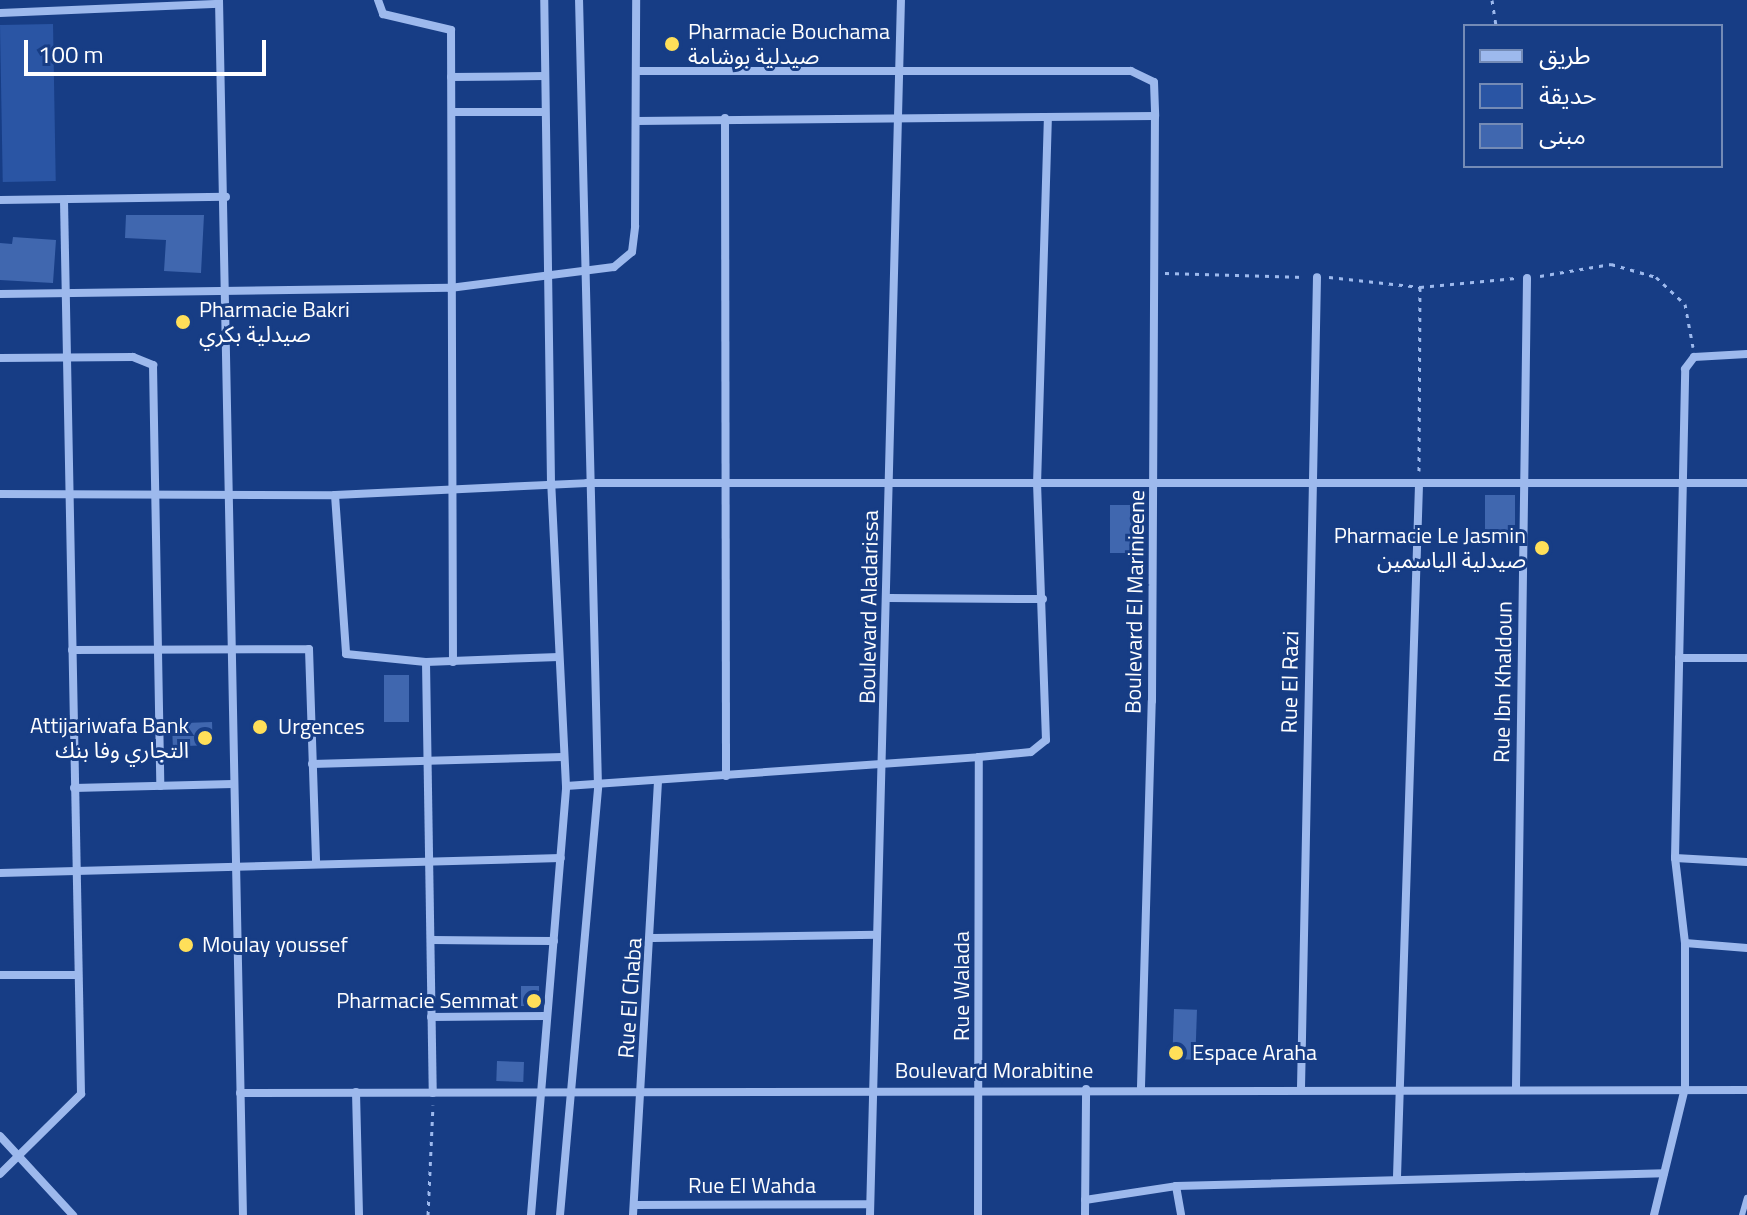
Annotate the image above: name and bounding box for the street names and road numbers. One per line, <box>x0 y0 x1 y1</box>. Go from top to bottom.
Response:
street label: Boulevard El Marinieene <box>1120 490 1150 714</box>
street label: Boulevard Aladarissa <box>854 510 884 704</box>
street label: Rue Ibn Khaldoun <box>1488 601 1518 763</box>
street label: Rue El Razi <box>1276 630 1304 734</box>
street label: Rue Walada <box>949 931 975 1041</box>
street label: Rue El Chaba <box>613 937 647 1059</box>
street label: Boulevard Morabitine <box>895 1058 1093 1084</box>
street label: Rue El Wahda <box>688 1173 816 1199</box>

